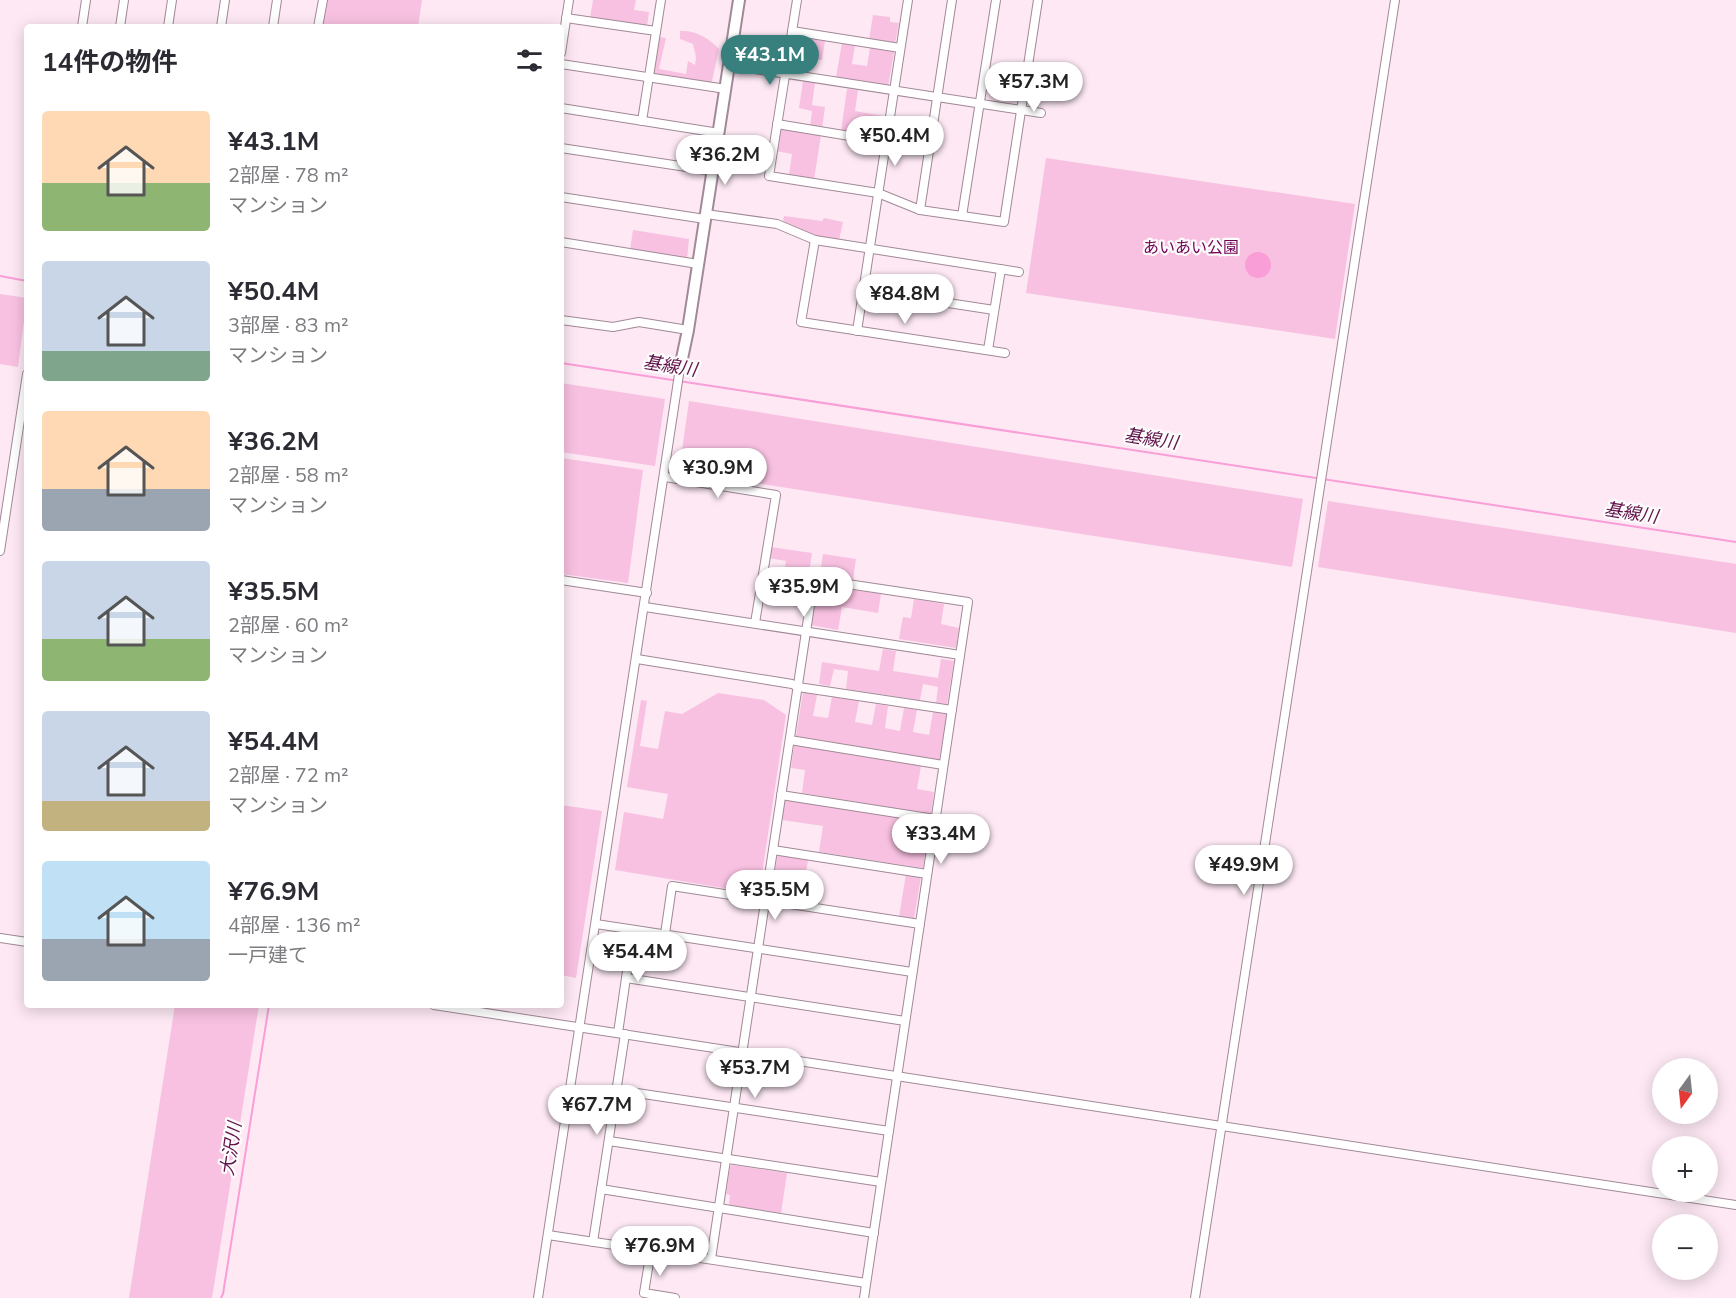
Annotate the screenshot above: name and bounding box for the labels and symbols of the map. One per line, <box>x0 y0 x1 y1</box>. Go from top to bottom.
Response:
pin: ¥43.1M <box>721 35 819 86</box>
pin: ¥57.3M <box>985 62 1083 113</box>
pin: ¥50.4M <box>846 116 944 167</box>
pin: ¥36.2M <box>676 135 774 186</box>
park label: あいあい公園 <box>1143 237 1239 259</box>
pin: ¥84.8M <box>856 274 954 325</box>
water label: 基線川 <box>641 350 701 382</box>
water label: 基線川 <box>1122 423 1182 455</box>
pin: ¥30.9M <box>669 448 767 499</box>
water label: 基線川 <box>1602 497 1662 529</box>
pin: ¥35.9M <box>755 567 853 618</box>
pin: ¥33.4M <box>892 814 990 865</box>
pin: ¥49.9M <box>1195 845 1293 896</box>
pin: ¥35.5M <box>726 870 824 921</box>
pin: ¥54.4M <box>589 932 687 983</box>
pin: ¥53.7M <box>706 1048 804 1099</box>
north arrow <box>1652 1058 1718 1124</box>
pin: ¥67.7M <box>548 1085 646 1136</box>
water label: 大沢川 <box>215 1118 247 1178</box>
pin: ¥76.9M <box>611 1226 709 1277</box>

